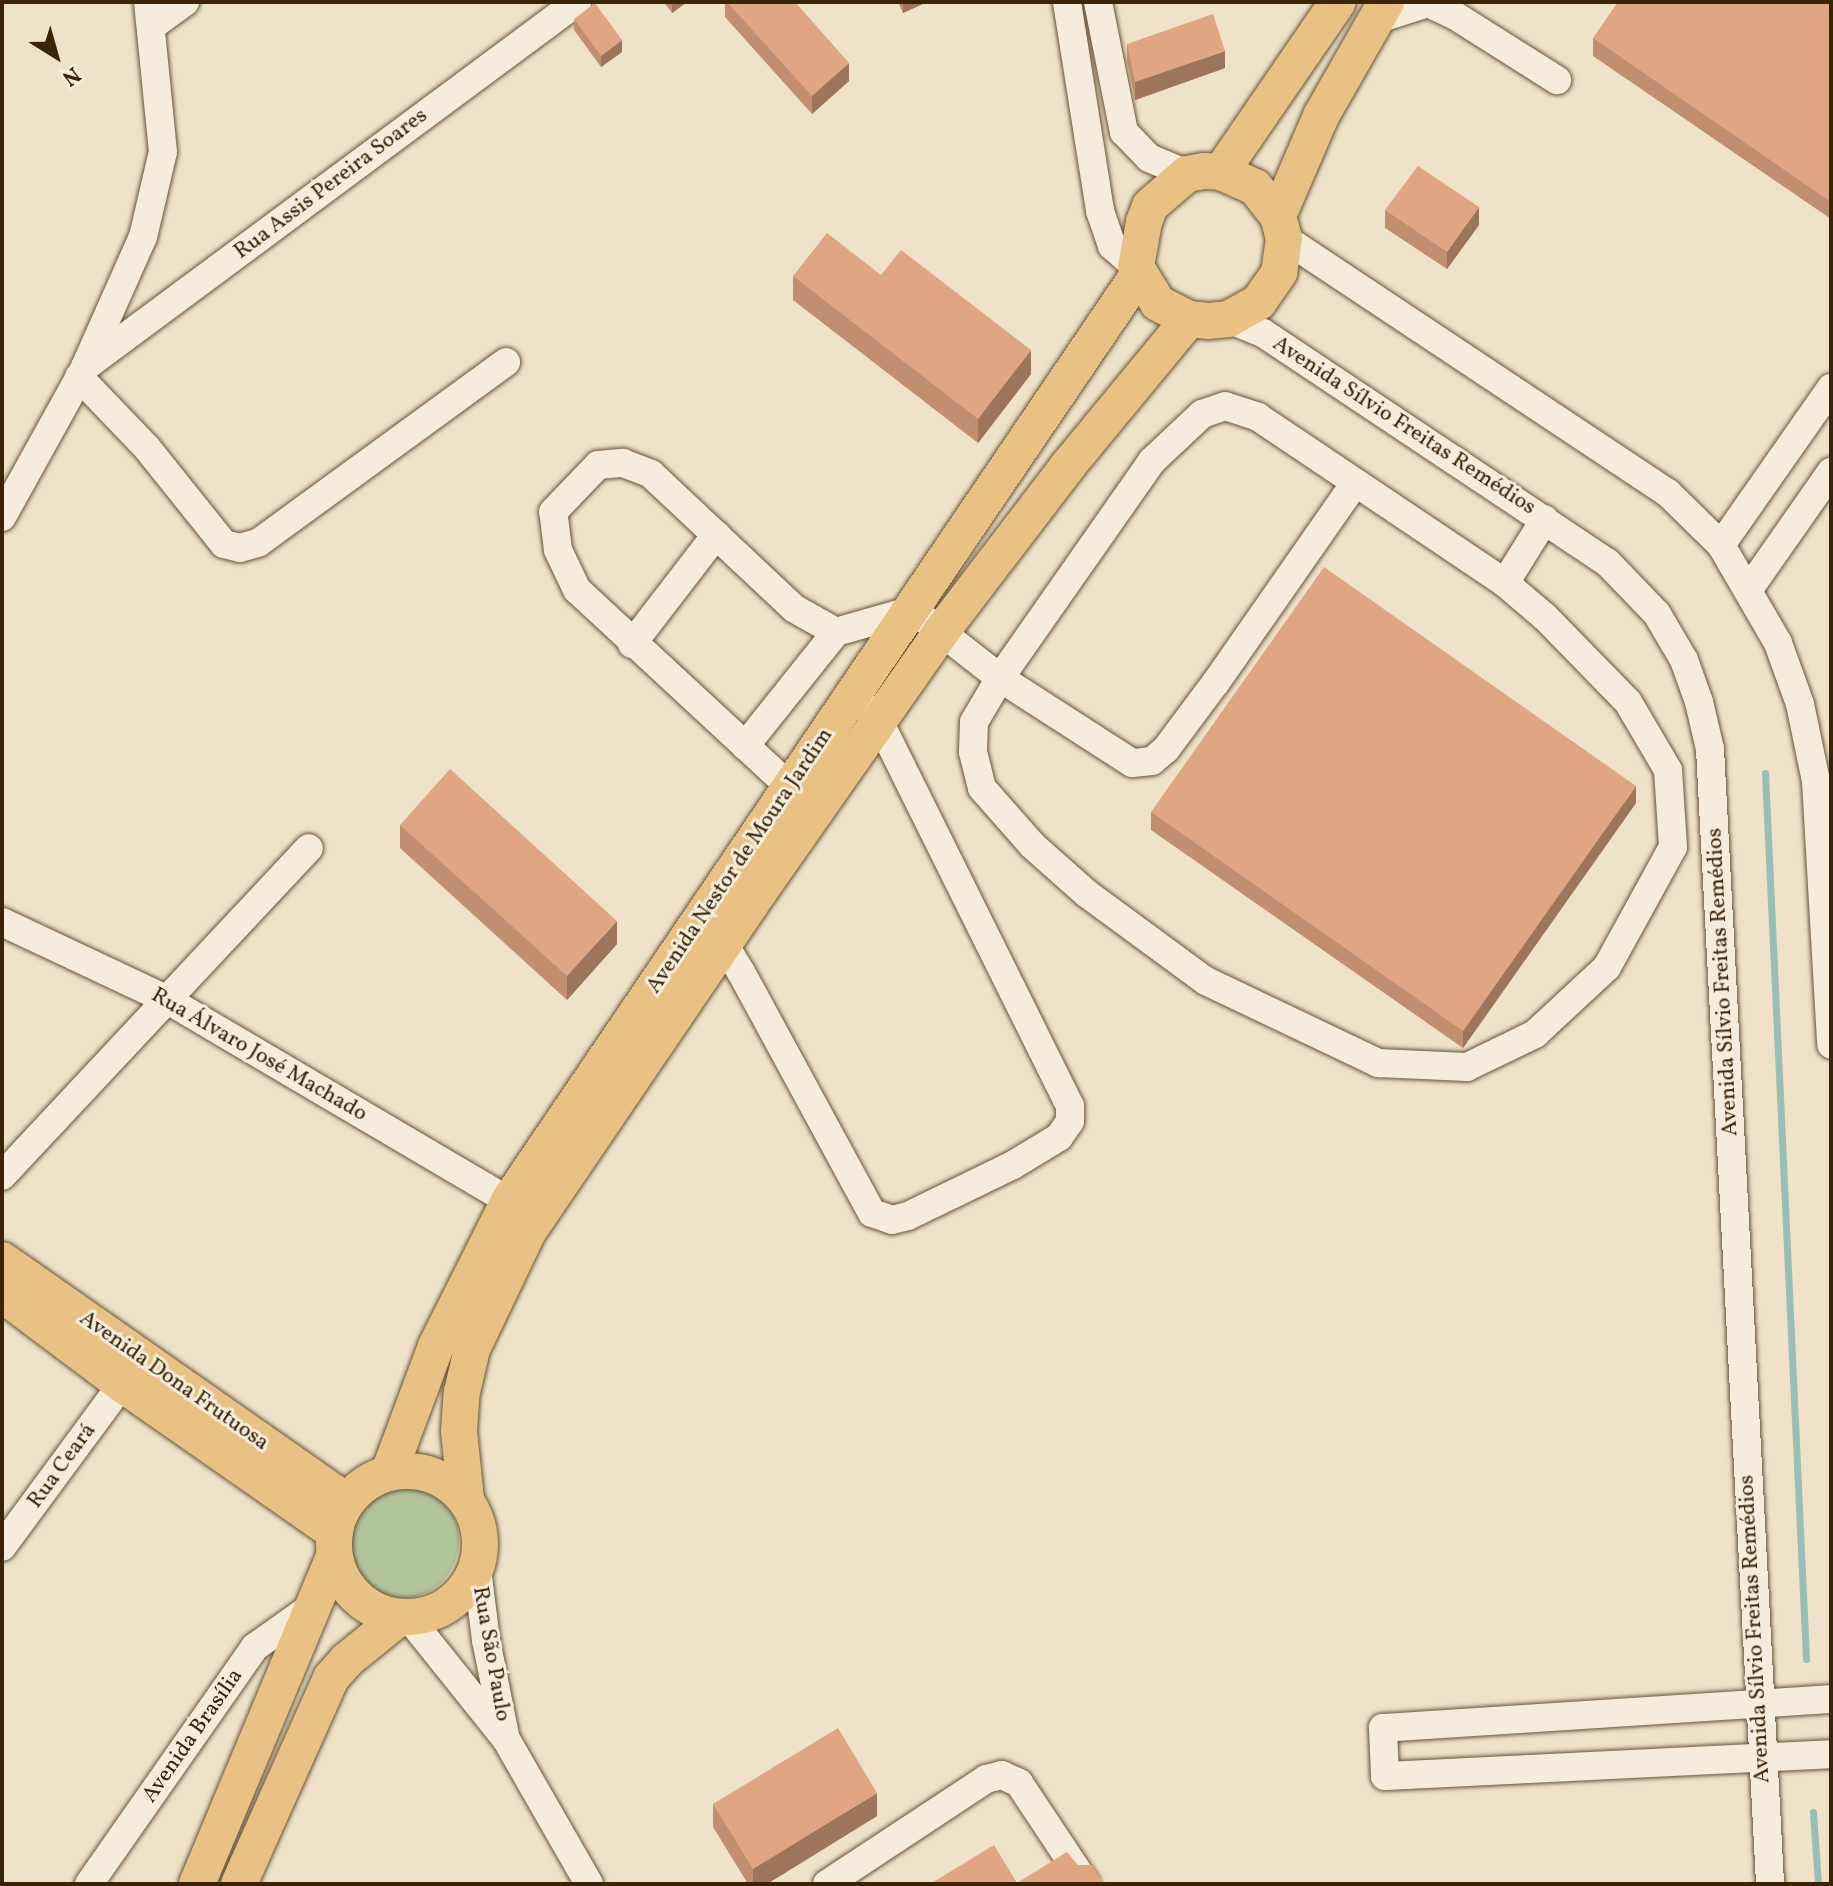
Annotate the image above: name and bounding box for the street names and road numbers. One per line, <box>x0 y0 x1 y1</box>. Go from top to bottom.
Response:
street label: Rua Assis Pereira Soares <box>229 103 433 265</box>
street label: Avenida Sílvio Freitas Remédios <box>1267 331 1541 521</box>
street label: Avenida Nestor de Moura Jardim <box>641 723 839 999</box>
street label: Avenida Sílvio Freitas Remédios <box>1702 827 1744 1137</box>
street label: Rua Álvaro José Machado <box>146 982 372 1128</box>
street label: Avenida Dona Frutuosa <box>74 1306 274 1456</box>
street label: Rua Ceará <box>22 1418 102 1514</box>
street label: Avenida Sílvio Freitas Remédios <box>1734 1474 1776 1784</box>
street label: Rua São Paulo <box>466 1585 516 1723</box>
street label: Avenida Brasília <box>137 1664 249 1808</box>

